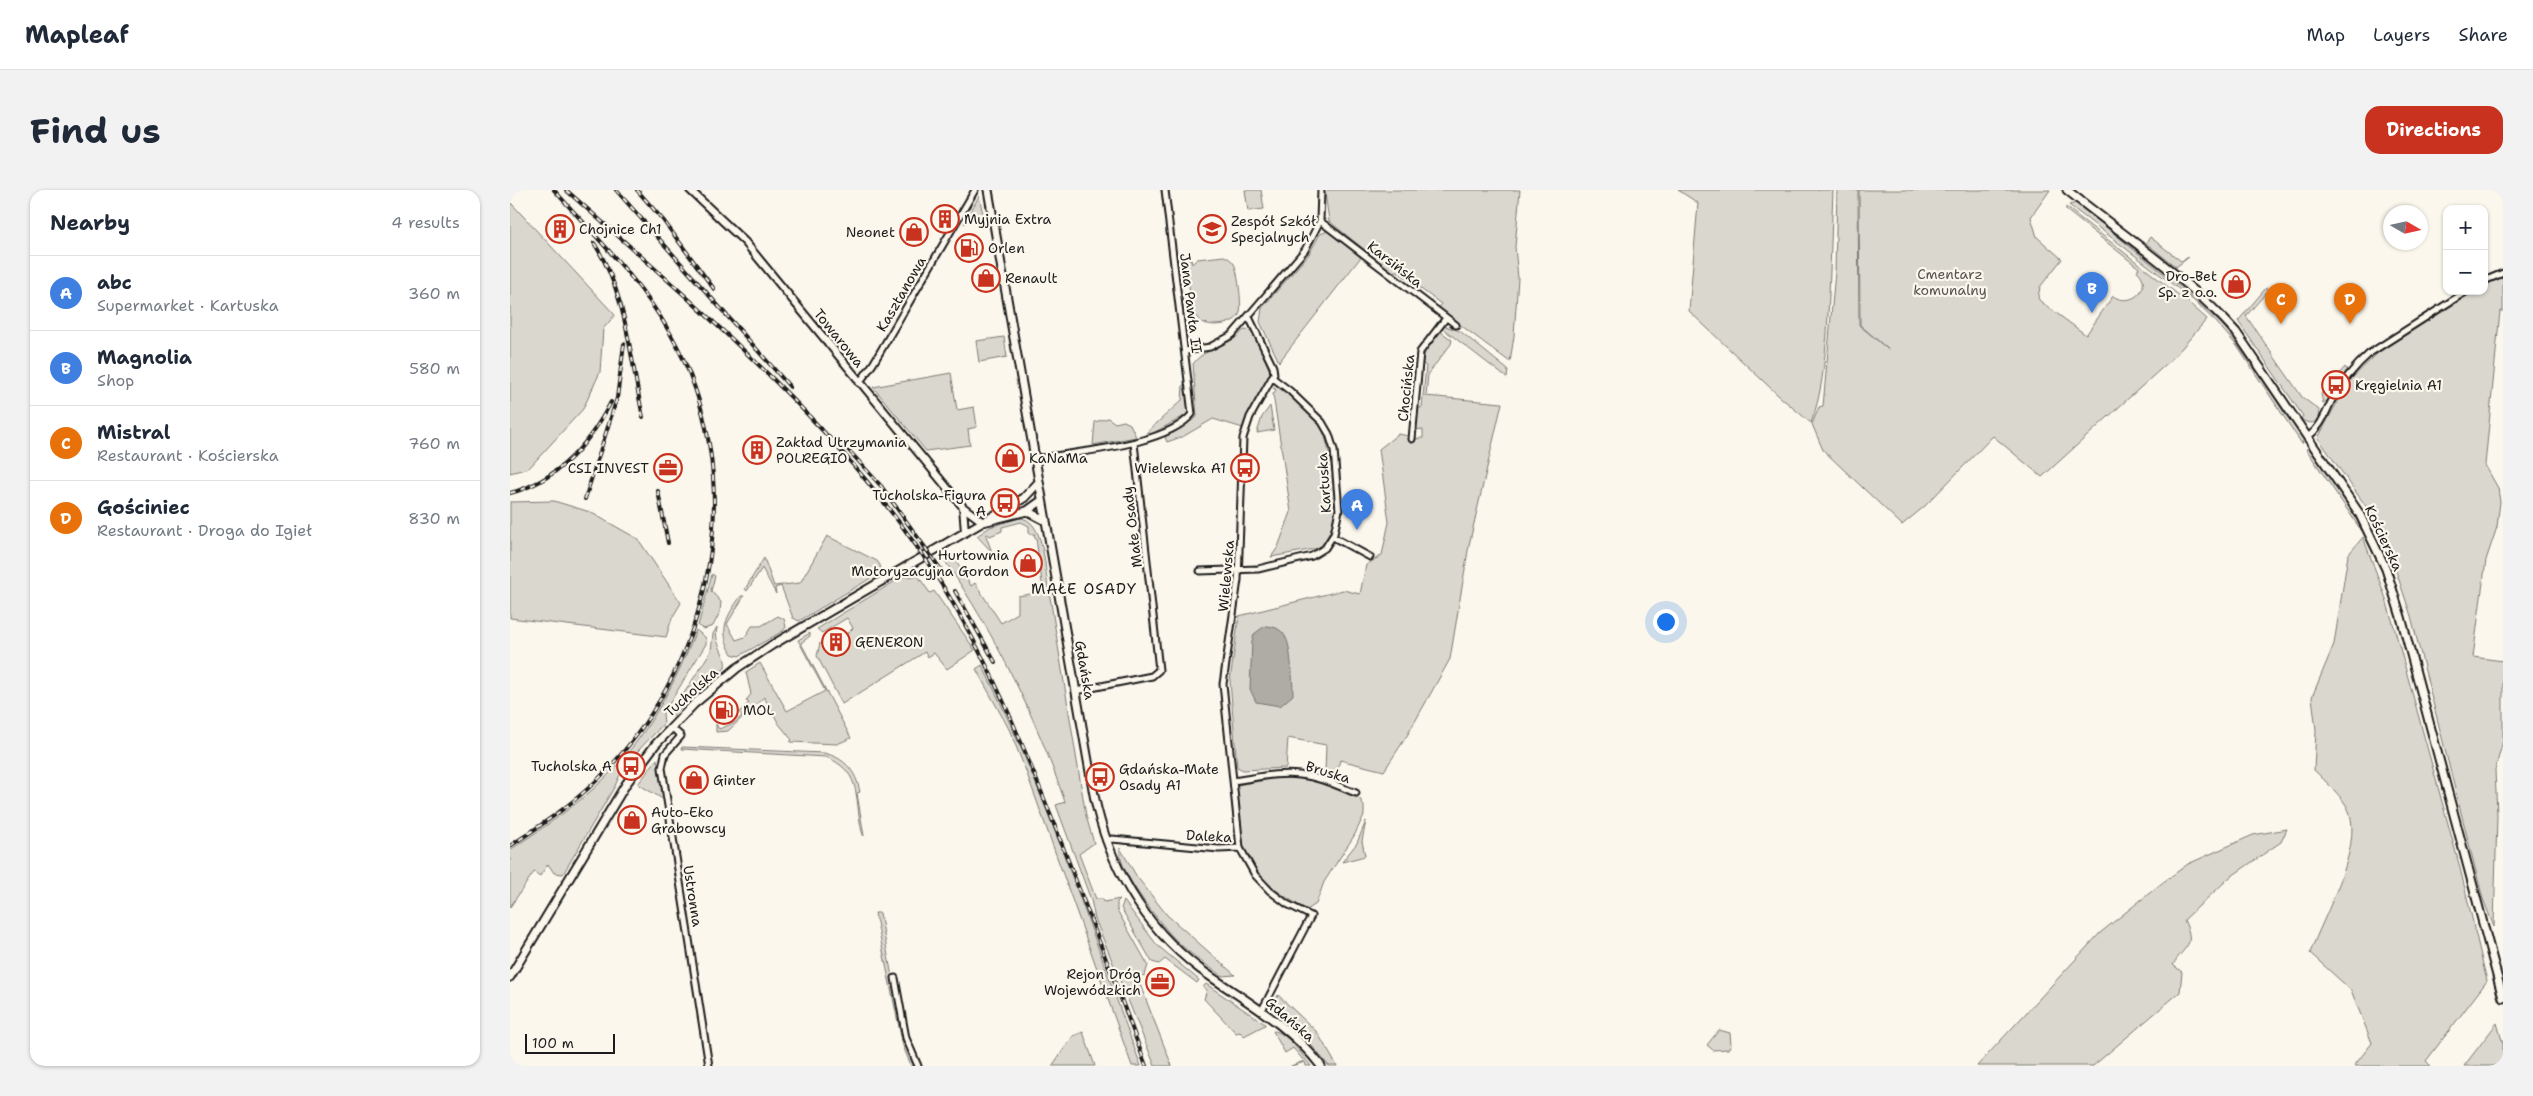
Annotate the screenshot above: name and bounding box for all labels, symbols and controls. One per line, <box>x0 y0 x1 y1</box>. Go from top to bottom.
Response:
text: Mapleaf <box>25 19 129 51</box>
text: Map <box>2307 23 2345 47</box>
text: Layers <box>2373 23 2430 47</box>
text: Share <box>2458 23 2508 47</box>
button: Directions <box>2365 106 2503 154</box>
text: Find us <box>30 107 161 154</box>
building icon: Myjnia Extra <box>930 204 960 234</box>
north arrow <box>2383 205 2428 250</box>
map controls <box>2443 205 2488 295</box>
button: + <box>2443 205 2488 250</box>
text: Nearby <box>50 209 130 237</box>
place label: Myjnia Extra <box>964 210 1051 228</box>
text: 4 results <box>391 212 460 233</box>
place label: Zespół Szkół Specjalnych <box>1231 212 1316 246</box>
building icon: Chojnice Ch1 <box>545 214 575 244</box>
school or university icon: Zespół Szkół Specjalnych <box>1197 214 1227 244</box>
shop icon: Neonet <box>899 217 929 247</box>
place label: Chojnice Ch1 <box>579 220 662 238</box>
place label: Neonet <box>846 223 895 241</box>
fuel station icon: Orlen <box>954 233 984 263</box>
street label: Karsińska <box>1364 237 1426 291</box>
place label: Orlen <box>988 239 1025 257</box>
button: − <box>2443 250 2488 295</box>
street label: Jana Pawła II <box>1176 252 1206 355</box>
street label: Kasztanowa <box>872 253 930 335</box>
shop icon: Renault <box>971 263 1001 293</box>
park label: Cmentarz komunalny <box>1913 265 1987 299</box>
place label: Dro-Bet Sp. z o.o. <box>2158 267 2217 301</box>
place label: Renault <box>1005 269 1058 287</box>
shop icon: Dro-Bet Sp. z o.o. <box>2221 269 2251 299</box>
text: abc <box>97 270 132 295</box>
pin: B <box>2076 272 2108 313</box>
text: A <box>60 283 72 304</box>
text: 360 m <box>408 283 460 304</box>
pin: C <box>2265 283 2297 324</box>
pin: D <box>2334 283 2366 324</box>
text: Supermarket · Kartuska <box>97 295 279 316</box>
street label: Towarowa <box>810 305 868 371</box>
text: Magnolia <box>97 345 192 370</box>
street label: Chocińska <box>1394 353 1418 422</box>
text: B <box>61 358 71 379</box>
text: 580 m <box>409 358 460 379</box>
text: Shop <box>97 370 134 391</box>
bus stop icon: Kręgielnia A1 <box>2321 370 2351 400</box>
place label: Kręgielnia A1 <box>2355 376 2442 394</box>
text: Mistral <box>97 420 170 445</box>
text: C <box>61 433 71 454</box>
text: 760 m <box>408 433 460 454</box>
place label: Zakład Utrzymania POLREGIO <box>776 433 907 467</box>
building icon: Zakład Utrzymania POLREGIO <box>742 435 772 465</box>
shop icon: KaNaMa <box>995 443 1025 473</box>
text: Restaurant · Kościerska <box>97 445 279 466</box>
place label: KaNaMa <box>1029 449 1088 467</box>
street label: Kartuska <box>1313 452 1335 514</box>
office icon: CSI INVEST <box>653 453 683 483</box>
bus stop icon: Wielewska A1 <box>1230 453 1260 483</box>
place label: CSI INVEST <box>568 459 649 477</box>
place label: Wielewska A1 <box>1134 459 1226 477</box>
street label: Małe Osady <box>1118 485 1146 569</box>
place label: Tucholska-Figura A <box>872 486 986 520</box>
bus stop icon: Tucholska-Figura A <box>990 488 1020 518</box>
pin: A <box>1341 489 1373 530</box>
text: Gościniec <box>97 495 190 520</box>
street label: Kościerska <box>2361 502 2407 574</box>
text: D <box>60 508 72 529</box>
text: 830 m <box>408 508 460 529</box>
text: Restaurant · Droga do Igieł <box>97 520 312 541</box>
street label: Wielewska <box>1214 539 1238 613</box>
place label: Hurtownia Motoryzacyjna Gordon <box>851 546 1009 580</box>
shop icon: Hurtownia Motoryzacyjna Gordon <box>1013 548 1043 578</box>
district label: MAŁE OSADY <box>1031 579 1137 599</box>
your location <box>1653 609 1679 635</box>
building icon: GENERON <box>821 627 851 657</box>
place label: GENERON <box>855 633 924 651</box>
street label: Gdańska <box>1071 639 1099 701</box>
street label: Tucholska <box>660 663 722 721</box>
fuel station icon: MOL <box>709 695 739 725</box>
place label: MOL <box>743 701 775 719</box>
bus stop icon: Tucholska A <box>616 751 646 781</box>
place label: Tucholska A <box>531 757 612 775</box>
street label: Bruska <box>1304 757 1353 787</box>
place label: Gdańska-Małe Osady A1 <box>1119 760 1219 794</box>
bus stop icon: Gdańska-Małe Osady A1 <box>1085 762 1115 792</box>
shop icon: Ginter <box>679 765 709 795</box>
place label: Ginter <box>713 771 756 789</box>
place label: Auto-Eko Grabowscy <box>651 803 726 837</box>
shop icon: Auto-Eko Grabowscy <box>617 805 647 835</box>
street label: Daleka <box>1186 826 1233 846</box>
street label: Ustronna <box>679 864 707 928</box>
place label: Rejon Dróg Wojewódzkich <box>1044 965 1141 999</box>
office icon: Rejon Dróg Wojewódzkich <box>1145 967 1175 997</box>
street label: Gdańska <box>1262 993 1319 1046</box>
scale bar <box>525 1031 615 1054</box>
text: 100 m <box>532 1034 574 1052</box>

